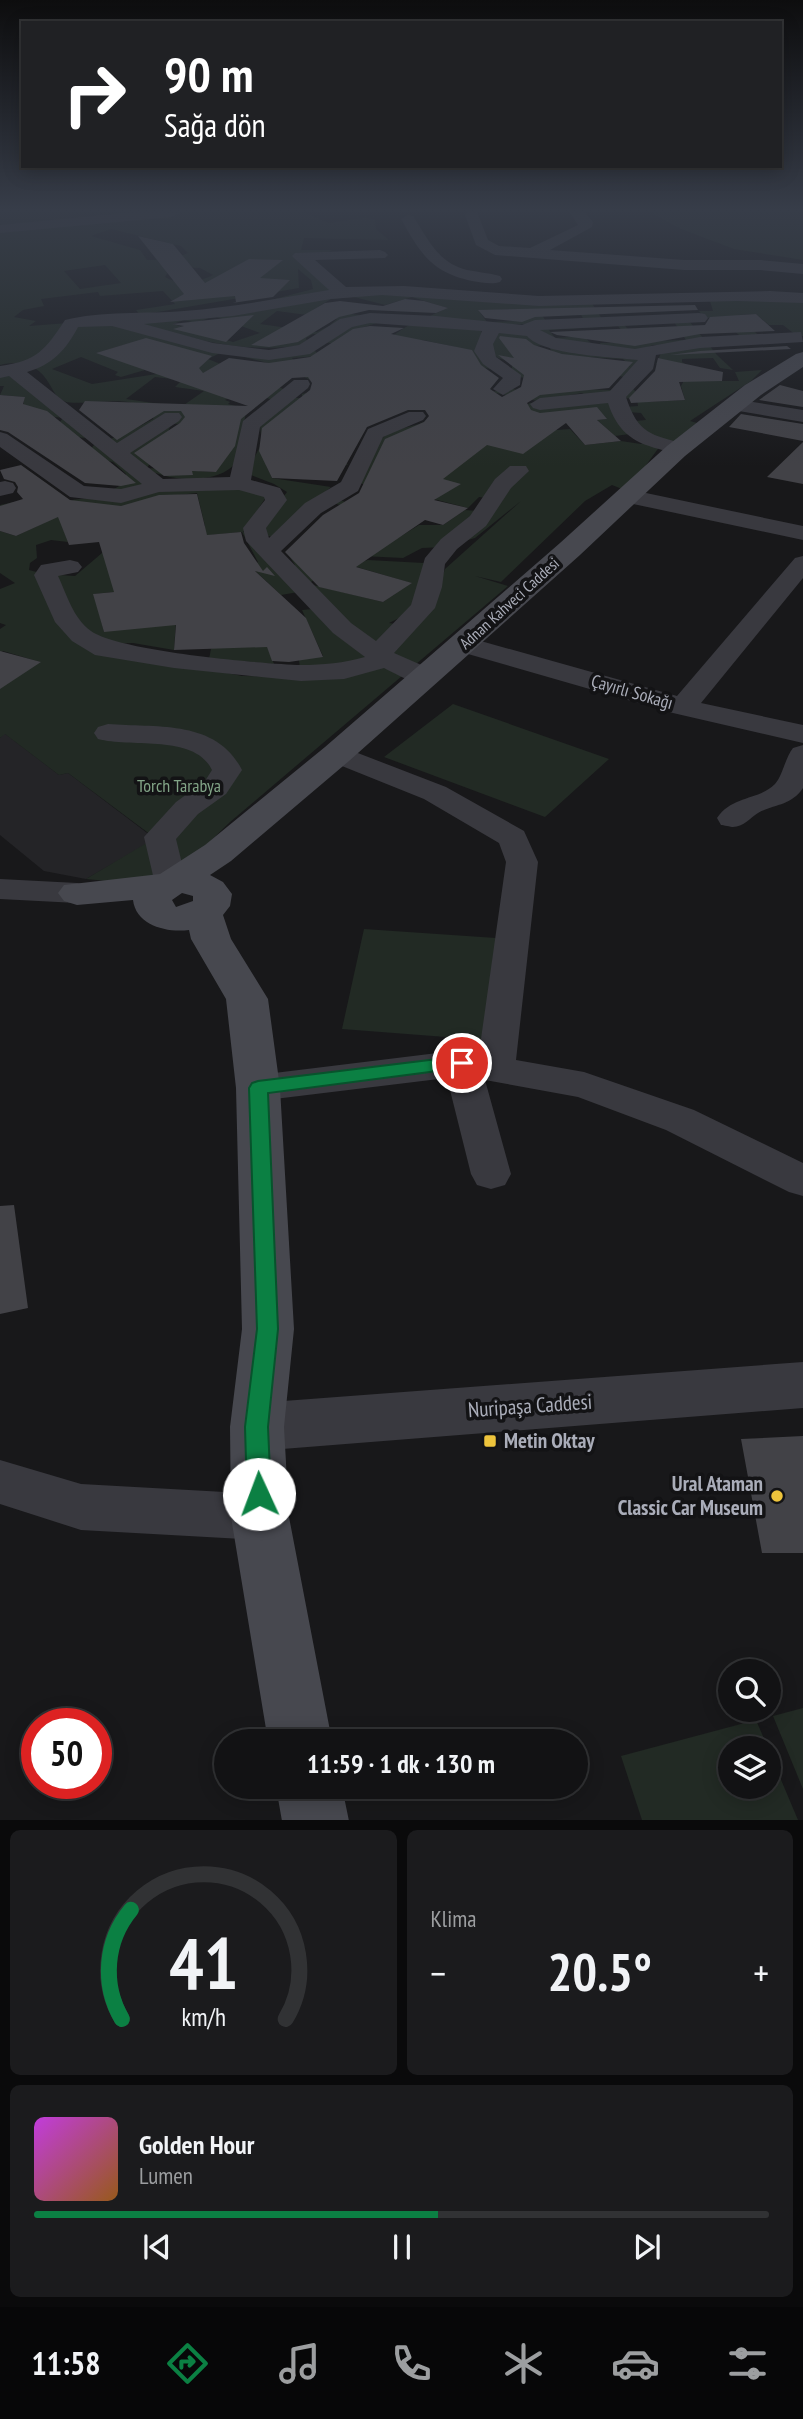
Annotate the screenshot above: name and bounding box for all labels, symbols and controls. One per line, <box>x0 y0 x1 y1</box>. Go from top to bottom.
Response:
text: 90 m <box>164 42 253 106</box>
icon: right <box>49 49 140 140</box>
text: Sağa dön <box>164 104 266 146</box>
street label: Adnan Kahveci Caddesi <box>455 553 563 653</box>
street label: Çayırlı Sokağı <box>589 669 676 714</box>
park label: Torch Tarabya <box>137 774 221 797</box>
pin <box>432 1033 492 1093</box>
icon: arrive <box>443 1044 481 1082</box>
street label: Nuripaşa Caddesi <box>467 1388 593 1423</box>
place label: Metin Oktay <box>504 1427 595 1454</box>
marker: Metin Oktay <box>482 1433 498 1449</box>
position arrow <box>222 1457 296 1531</box>
place label: Ural Ataman Classic Car Museum <box>618 1470 763 1521</box>
marker: Ural Ataman Classic Car Museum <box>769 1488 785 1504</box>
map controls <box>718 1659 781 1799</box>
button: search <box>718 1659 781 1722</box>
speed limit sign: 50 <box>21 1708 112 1799</box>
button: layers <box>718 1736 781 1799</box>
text: 11:59 · 1 dk · 130 m <box>307 1747 495 1780</box>
text: Klima <box>431 1904 476 1933</box>
text: 41 <box>168 1915 238 2009</box>
text: 20.5° <box>547 1938 652 2005</box>
text: − <box>431 1948 446 1997</box>
text: + <box>753 1948 769 1997</box>
text: km/h <box>181 2000 225 2032</box>
text: Golden Hour <box>139 2128 254 2161</box>
text: Lumen <box>139 2161 193 2190</box>
icon: previous <box>138 2228 176 2266</box>
icon: pause <box>383 2228 421 2266</box>
icon: next <box>628 2228 666 2266</box>
icon: directions <box>163 2339 212 2388</box>
icon: music <box>275 2339 324 2388</box>
icon: phone <box>387 2339 436 2388</box>
icon: climate <box>499 2339 548 2388</box>
icon: car <box>611 2339 660 2388</box>
icon: filters <box>723 2339 772 2388</box>
text: 11:58 <box>31 2342 101 2384</box>

